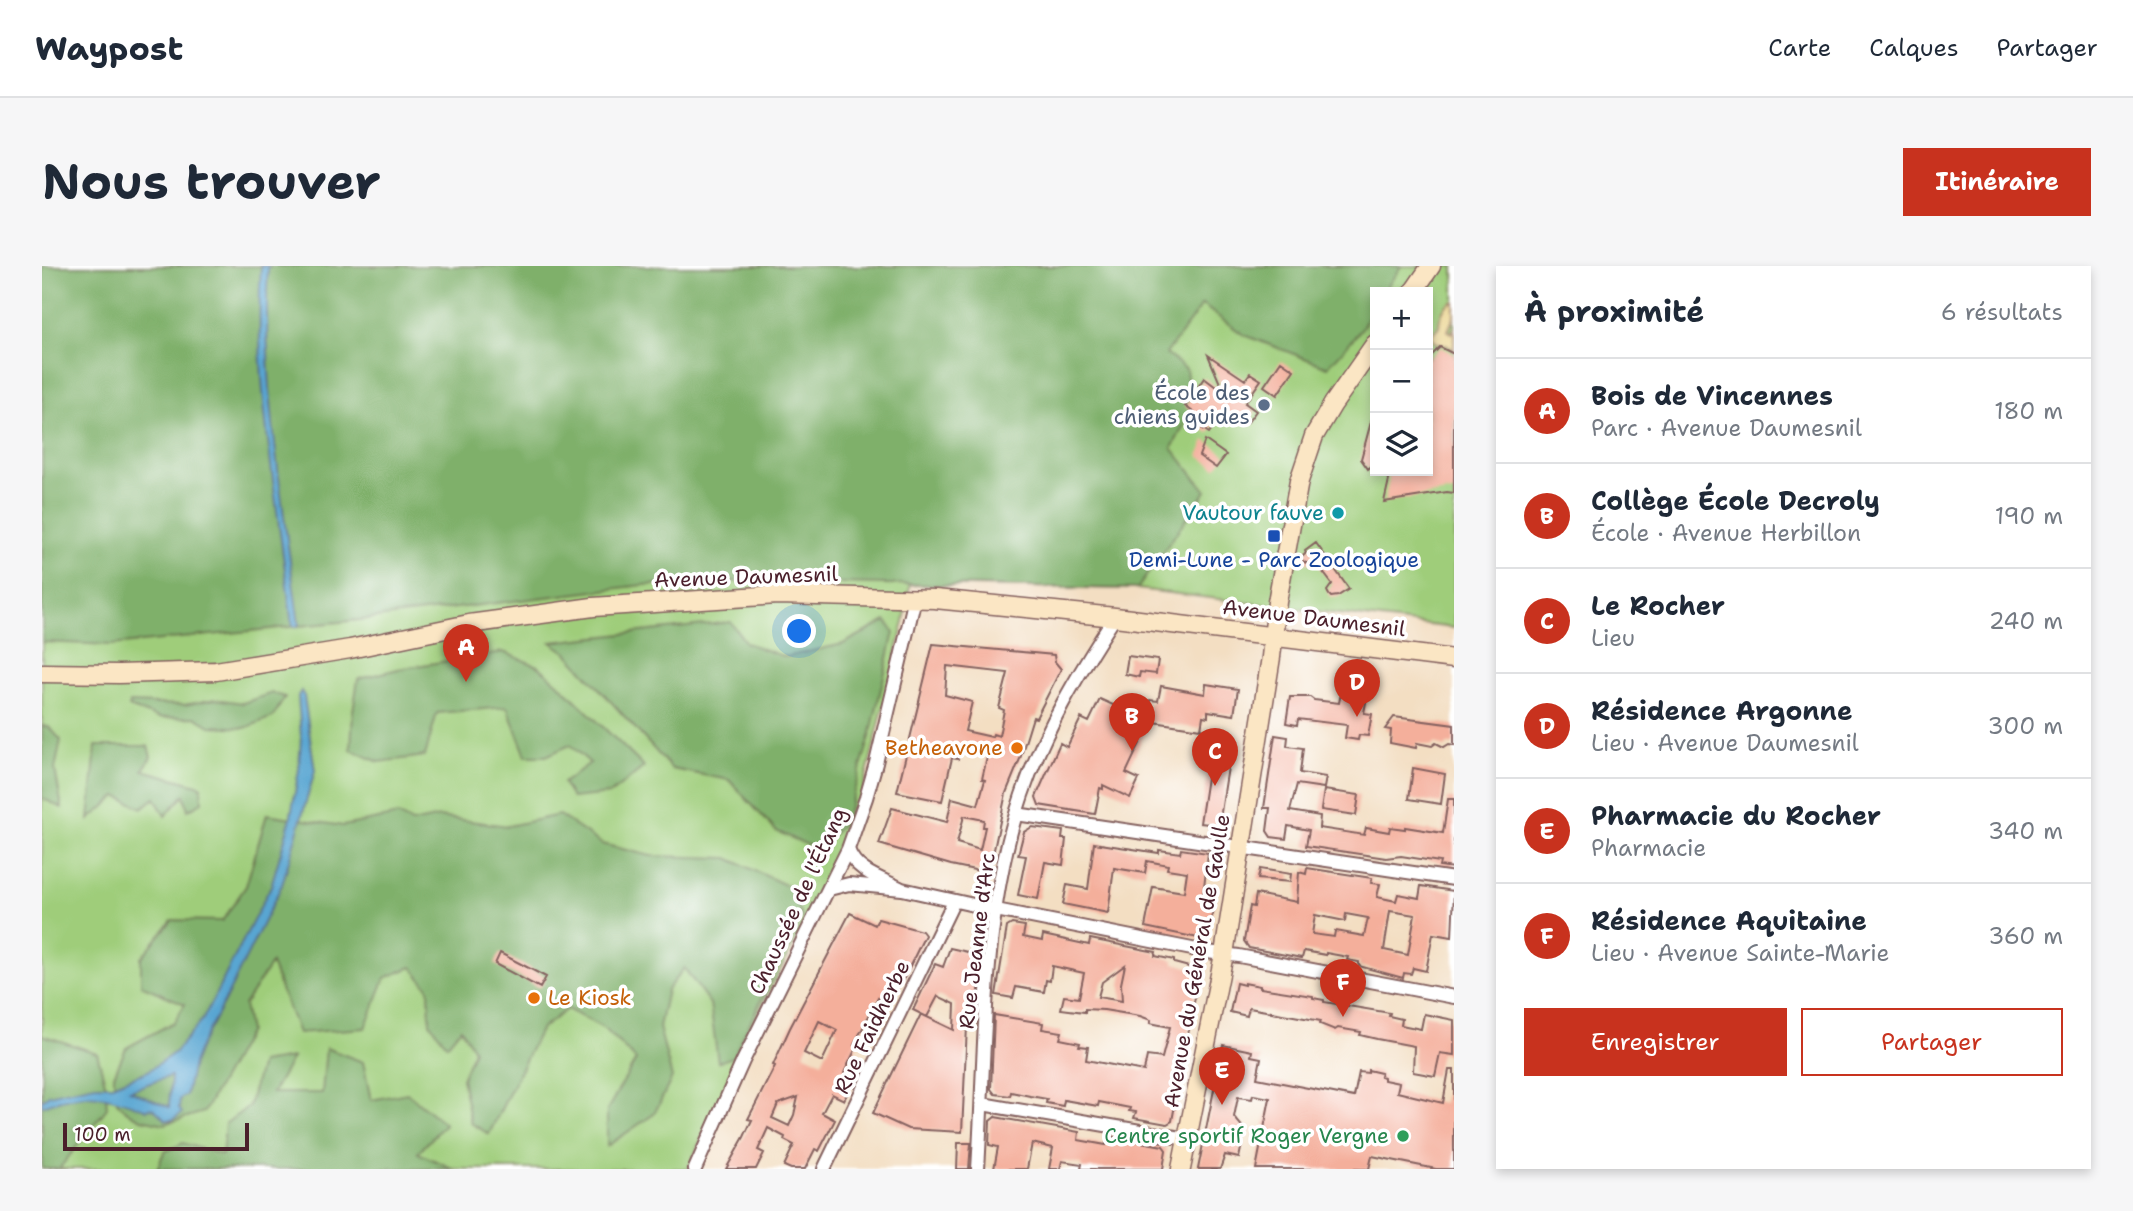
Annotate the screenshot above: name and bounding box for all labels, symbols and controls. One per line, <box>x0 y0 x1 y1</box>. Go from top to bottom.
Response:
text: Waypost <box>35 26 183 71</box>
text: Carte <box>1768 32 1831 64</box>
text: Calques <box>1869 32 1959 64</box>
text: Partager <box>1997 32 2098 64</box>
button: Itinéraire <box>1903 148 2091 216</box>
text: Nous trouver <box>42 149 381 215</box>
map controls <box>1370 287 1433 476</box>
button: + <box>1370 287 1433 350</box>
text: À proximité <box>1524 291 1704 332</box>
text: 6 résultats <box>1941 297 2063 327</box>
button: − <box>1370 350 1433 413</box>
place label: École des chiens guides <box>1114 378 1250 431</box>
text: Bois de Vincennes <box>1591 378 1833 413</box>
text: A <box>1538 396 1556 426</box>
text: 180 m <box>1994 396 2063 426</box>
marker: École des chiens guides <box>1256 397 1272 413</box>
button: layers <box>1370 413 1433 476</box>
text: Parc · Avenue Daumesnil <box>1591 413 1862 443</box>
text: Collège École Decroly <box>1591 483 1880 518</box>
place label: Vautour fauve <box>1182 499 1324 527</box>
text: B <box>1540 501 1554 531</box>
text: 190 m <box>1995 501 2063 531</box>
marker: Vautour fauve <box>1330 505 1346 521</box>
text: École · Avenue Herbillon <box>1591 518 1861 548</box>
marker: Demi-Lune - Parc Zoologique <box>1266 528 1282 544</box>
place label: Demi-Lune - Parc Zoologique <box>1129 546 1419 574</box>
street label: Avenue Daumesnil <box>654 560 839 594</box>
text: Le Rocher <box>1591 588 1725 623</box>
street label: Avenue Daumesnil <box>1221 593 1408 643</box>
text: C <box>1540 606 1554 636</box>
text: 240 m <box>1989 606 2063 636</box>
your location <box>782 614 816 648</box>
text: Lieu <box>1591 623 1635 653</box>
pin: A <box>443 624 489 682</box>
pin: D <box>1334 659 1380 717</box>
pin: B <box>1109 693 1155 751</box>
text: Résidence Argonne <box>1591 693 1852 728</box>
text: D <box>1539 711 1555 741</box>
text: 300 m <box>1988 711 2063 741</box>
pin: C <box>1192 728 1238 786</box>
text: Lieu · Avenue Daumesnil <box>1591 728 1859 758</box>
place label: Betheavone <box>885 734 1003 762</box>
marker: Betheavone <box>1009 740 1025 756</box>
text: Pharmacie du Rocher <box>1591 798 1881 833</box>
street label: Chaussée de l'Étang <box>741 803 854 999</box>
street label: Avenue du Général de Gaulle <box>1157 812 1237 1110</box>
text: E <box>1539 816 1555 846</box>
text: 340 m <box>1988 816 2063 846</box>
text: Pharmacie <box>1591 833 1706 863</box>
street label: Rue Jeanne d'Arc <box>952 851 1002 1031</box>
text: Résidence Aquitaine <box>1591 903 1867 938</box>
text: F <box>1540 921 1554 951</box>
text: 360 m <box>1988 921 2063 951</box>
text: Lieu · Avenue Sainte-Marie <box>1591 938 1890 968</box>
street label: Rue Faidherbe <box>828 955 916 1099</box>
pin: F <box>1320 959 1366 1017</box>
place label: Le Kiosk <box>548 984 632 1012</box>
marker: Le Kiosk <box>526 990 542 1006</box>
button: Enregistrer <box>1524 1008 1787 1076</box>
button: Partager <box>1801 1008 2063 1076</box>
pin: E <box>1199 1047 1245 1105</box>
scale bar <box>63 1120 248 1152</box>
text: 100 m <box>74 1122 131 1147</box>
place label: Centre sportif Roger Vergne <box>1104 1122 1389 1150</box>
marker: Centre sportif Roger Vergne <box>1395 1128 1411 1144</box>

